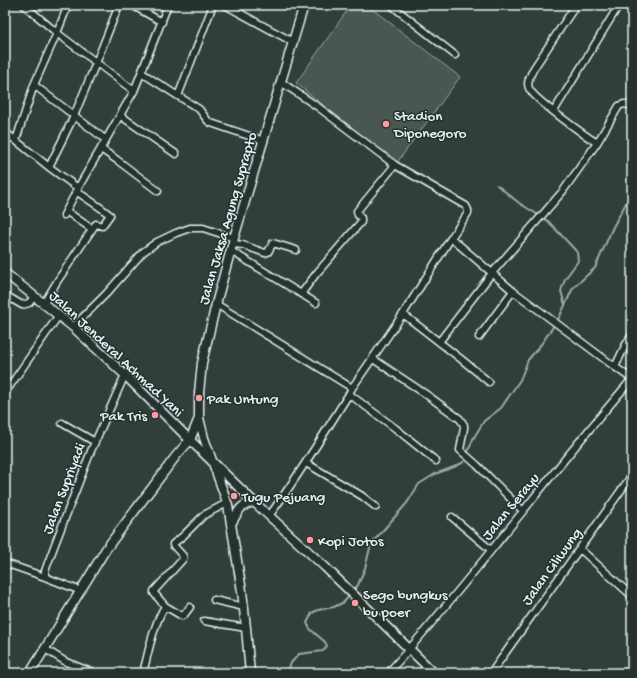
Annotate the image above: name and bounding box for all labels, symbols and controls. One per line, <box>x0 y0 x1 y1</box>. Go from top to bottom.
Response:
place label: Stadion Diponegoro <box>393 108 467 143</box>
marker: Stadion Diponegoro <box>381 119 391 129</box>
street label: Jalan Jaksa Agung Suprapto <box>196 130 262 307</box>
street label: Jalan Jenderal Achmad Yani <box>45 287 187 422</box>
place label: Pak Untung <box>206 391 278 409</box>
marker: Pak Untung <box>194 393 204 403</box>
place label: Pak Tris <box>99 408 147 426</box>
marker: Pak Tris <box>150 410 160 420</box>
street label: Jalan Supriyadi <box>39 441 91 537</box>
street label: Jalan Serayu <box>479 470 544 545</box>
place label: Tugu Pejuang <box>241 489 325 507</box>
marker: Tugu Pejuang <box>229 491 239 501</box>
street label: Jalan Ciliwung <box>519 525 587 609</box>
place label: Kopi Jotos <box>318 533 384 551</box>
marker: Kopi Jotos <box>305 535 315 545</box>
place label: Sego bungkus bu poer <box>363 587 448 622</box>
marker: Sego bungkus bu poer <box>350 598 360 608</box>

